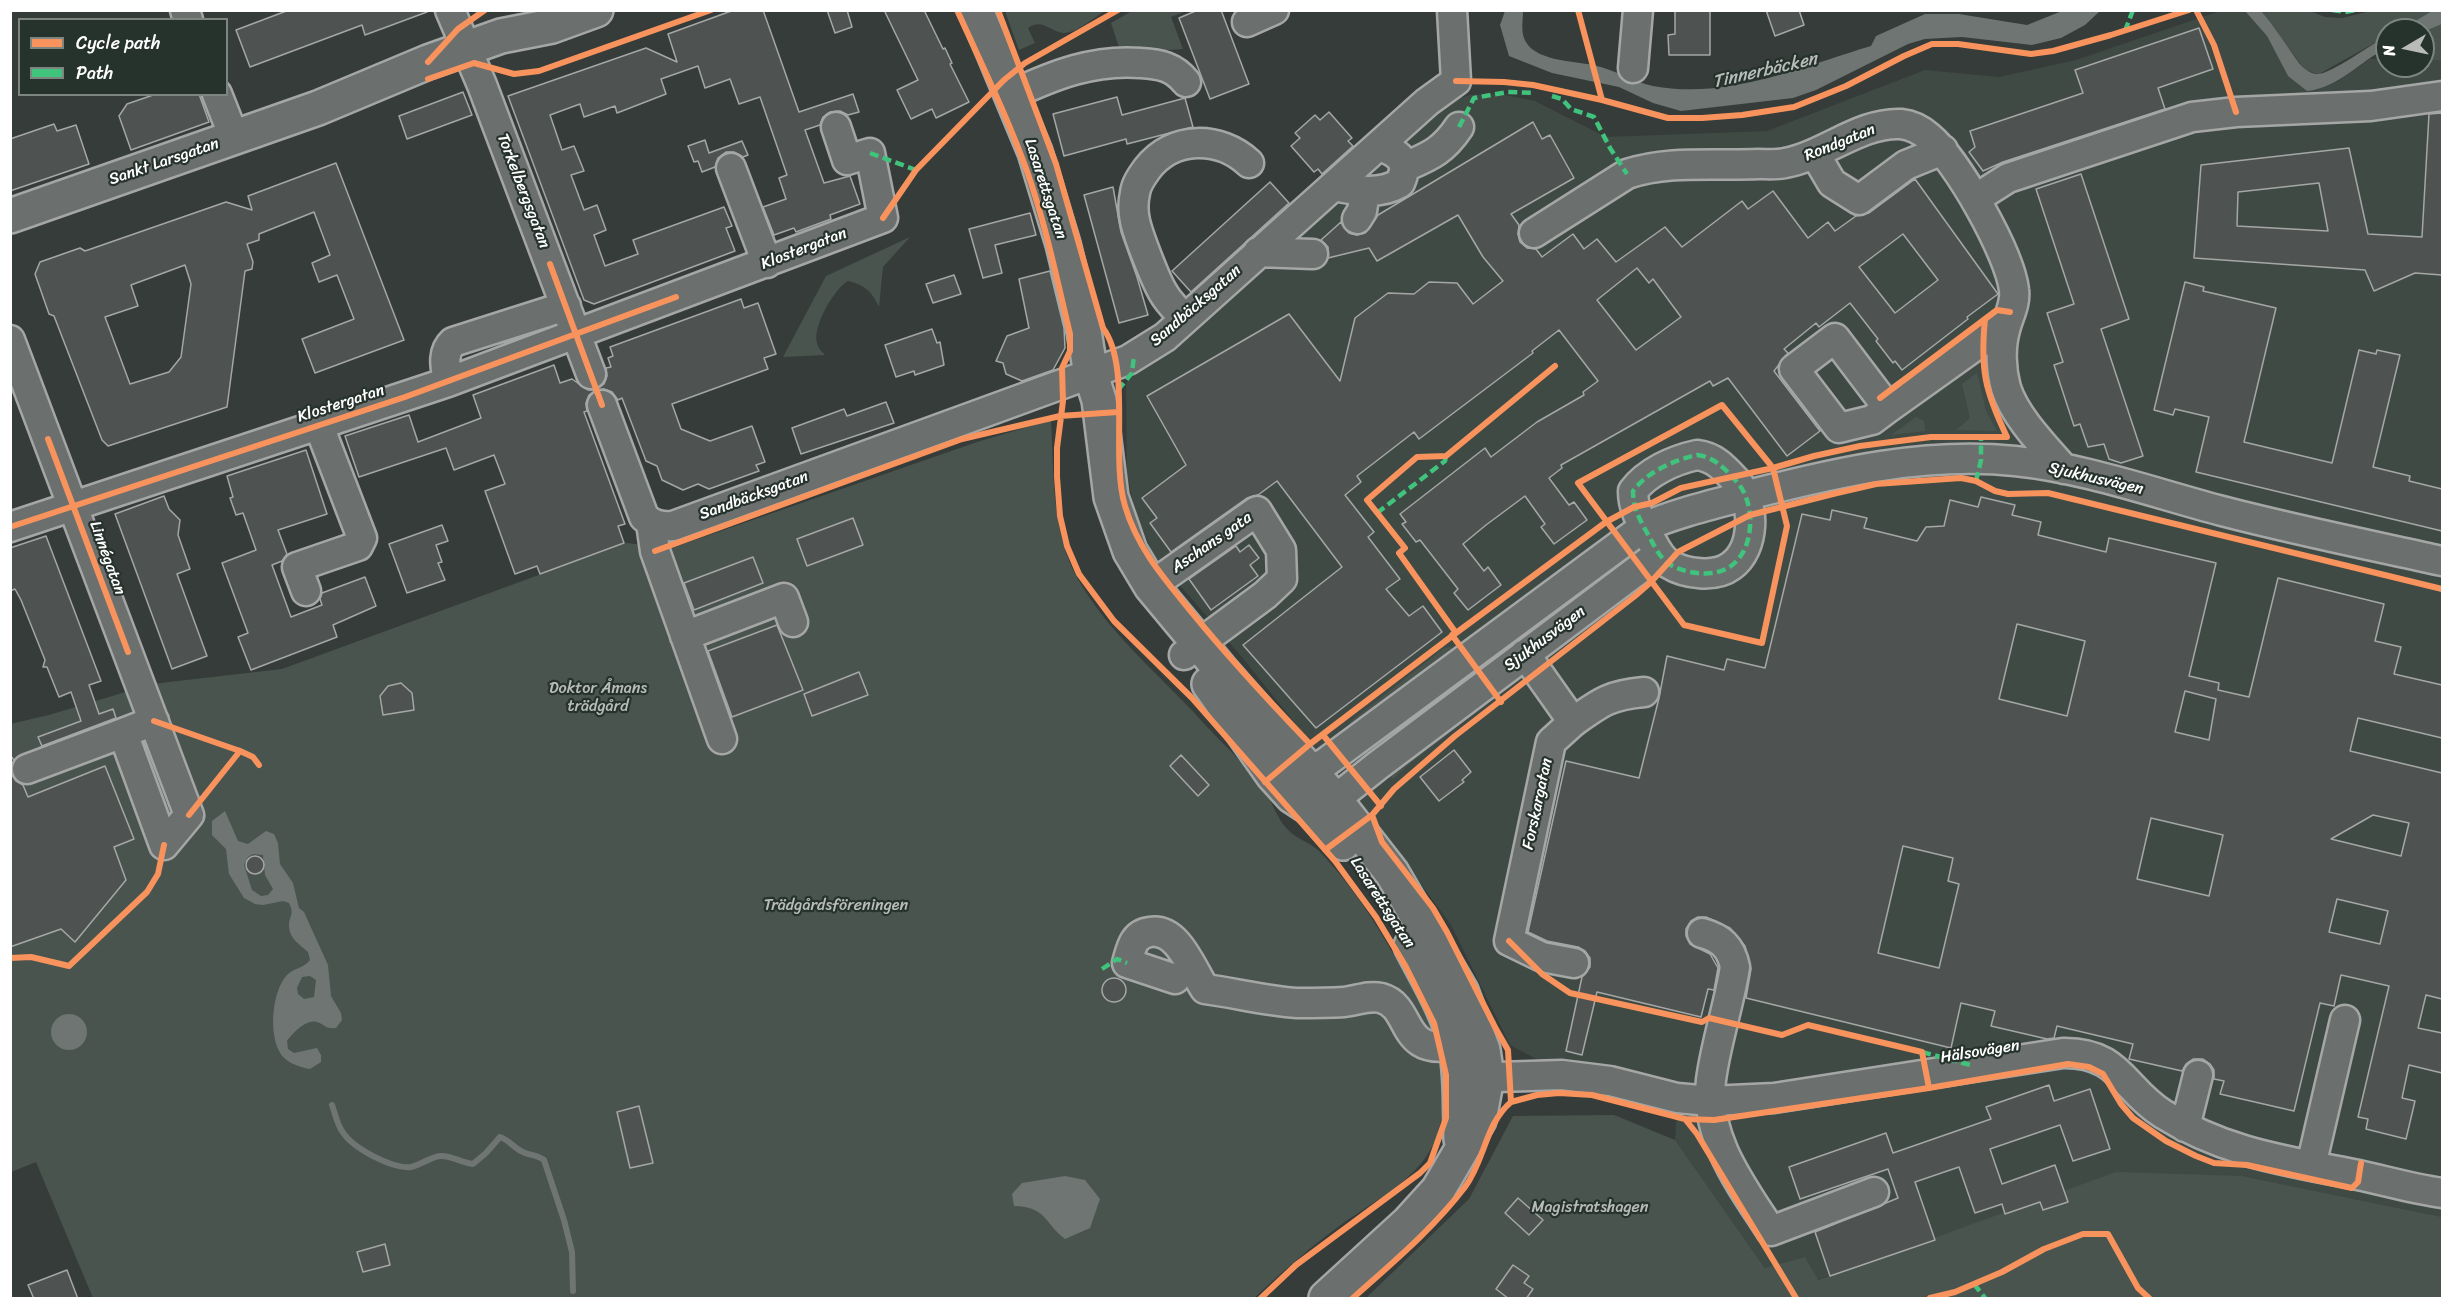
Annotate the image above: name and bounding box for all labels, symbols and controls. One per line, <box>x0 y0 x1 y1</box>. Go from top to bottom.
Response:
legend <box>18 18 228 96</box>
north arrow <box>2375 18 2435 78</box>
text: Cycle path <box>76 27 160 59</box>
text: N <box>2374 43 2404 58</box>
water label: Tinnerbäcken <box>1711 48 1819 94</box>
text: Path <box>76 57 113 89</box>
street label: Rondgatan <box>1802 120 1878 166</box>
street label: Torkelbergsgatan <box>492 131 554 251</box>
street label: Sankt Larsgatan <box>107 134 221 190</box>
street label: Lasarettsgatan <box>1020 136 1070 242</box>
street label: Klostergatan <box>758 224 850 274</box>
street label: Sandbäcksgatan <box>1146 261 1246 351</box>
street label: Klostergatan <box>295 381 387 427</box>
street label: Sjukhusvägen <box>2047 459 2145 499</box>
street label: Sandbäcksgatan <box>697 467 811 525</box>
street label: Aschans gata <box>1168 508 1256 578</box>
street label: Linnégatan <box>85 519 129 597</box>
street label: Sjukhusvägen <box>1501 602 1589 676</box>
park label: Doktor Åmans trädgård <box>549 679 647 717</box>
street label: Forskargatan <box>1519 756 1557 852</box>
street label: Lasarettsgatan <box>1345 854 1419 952</box>
park label: Trädgårdsföreningen <box>764 896 908 916</box>
street label: Hälsovägen <box>1939 1036 2021 1068</box>
park label: Magistratshagen <box>1532 1198 1648 1218</box>

